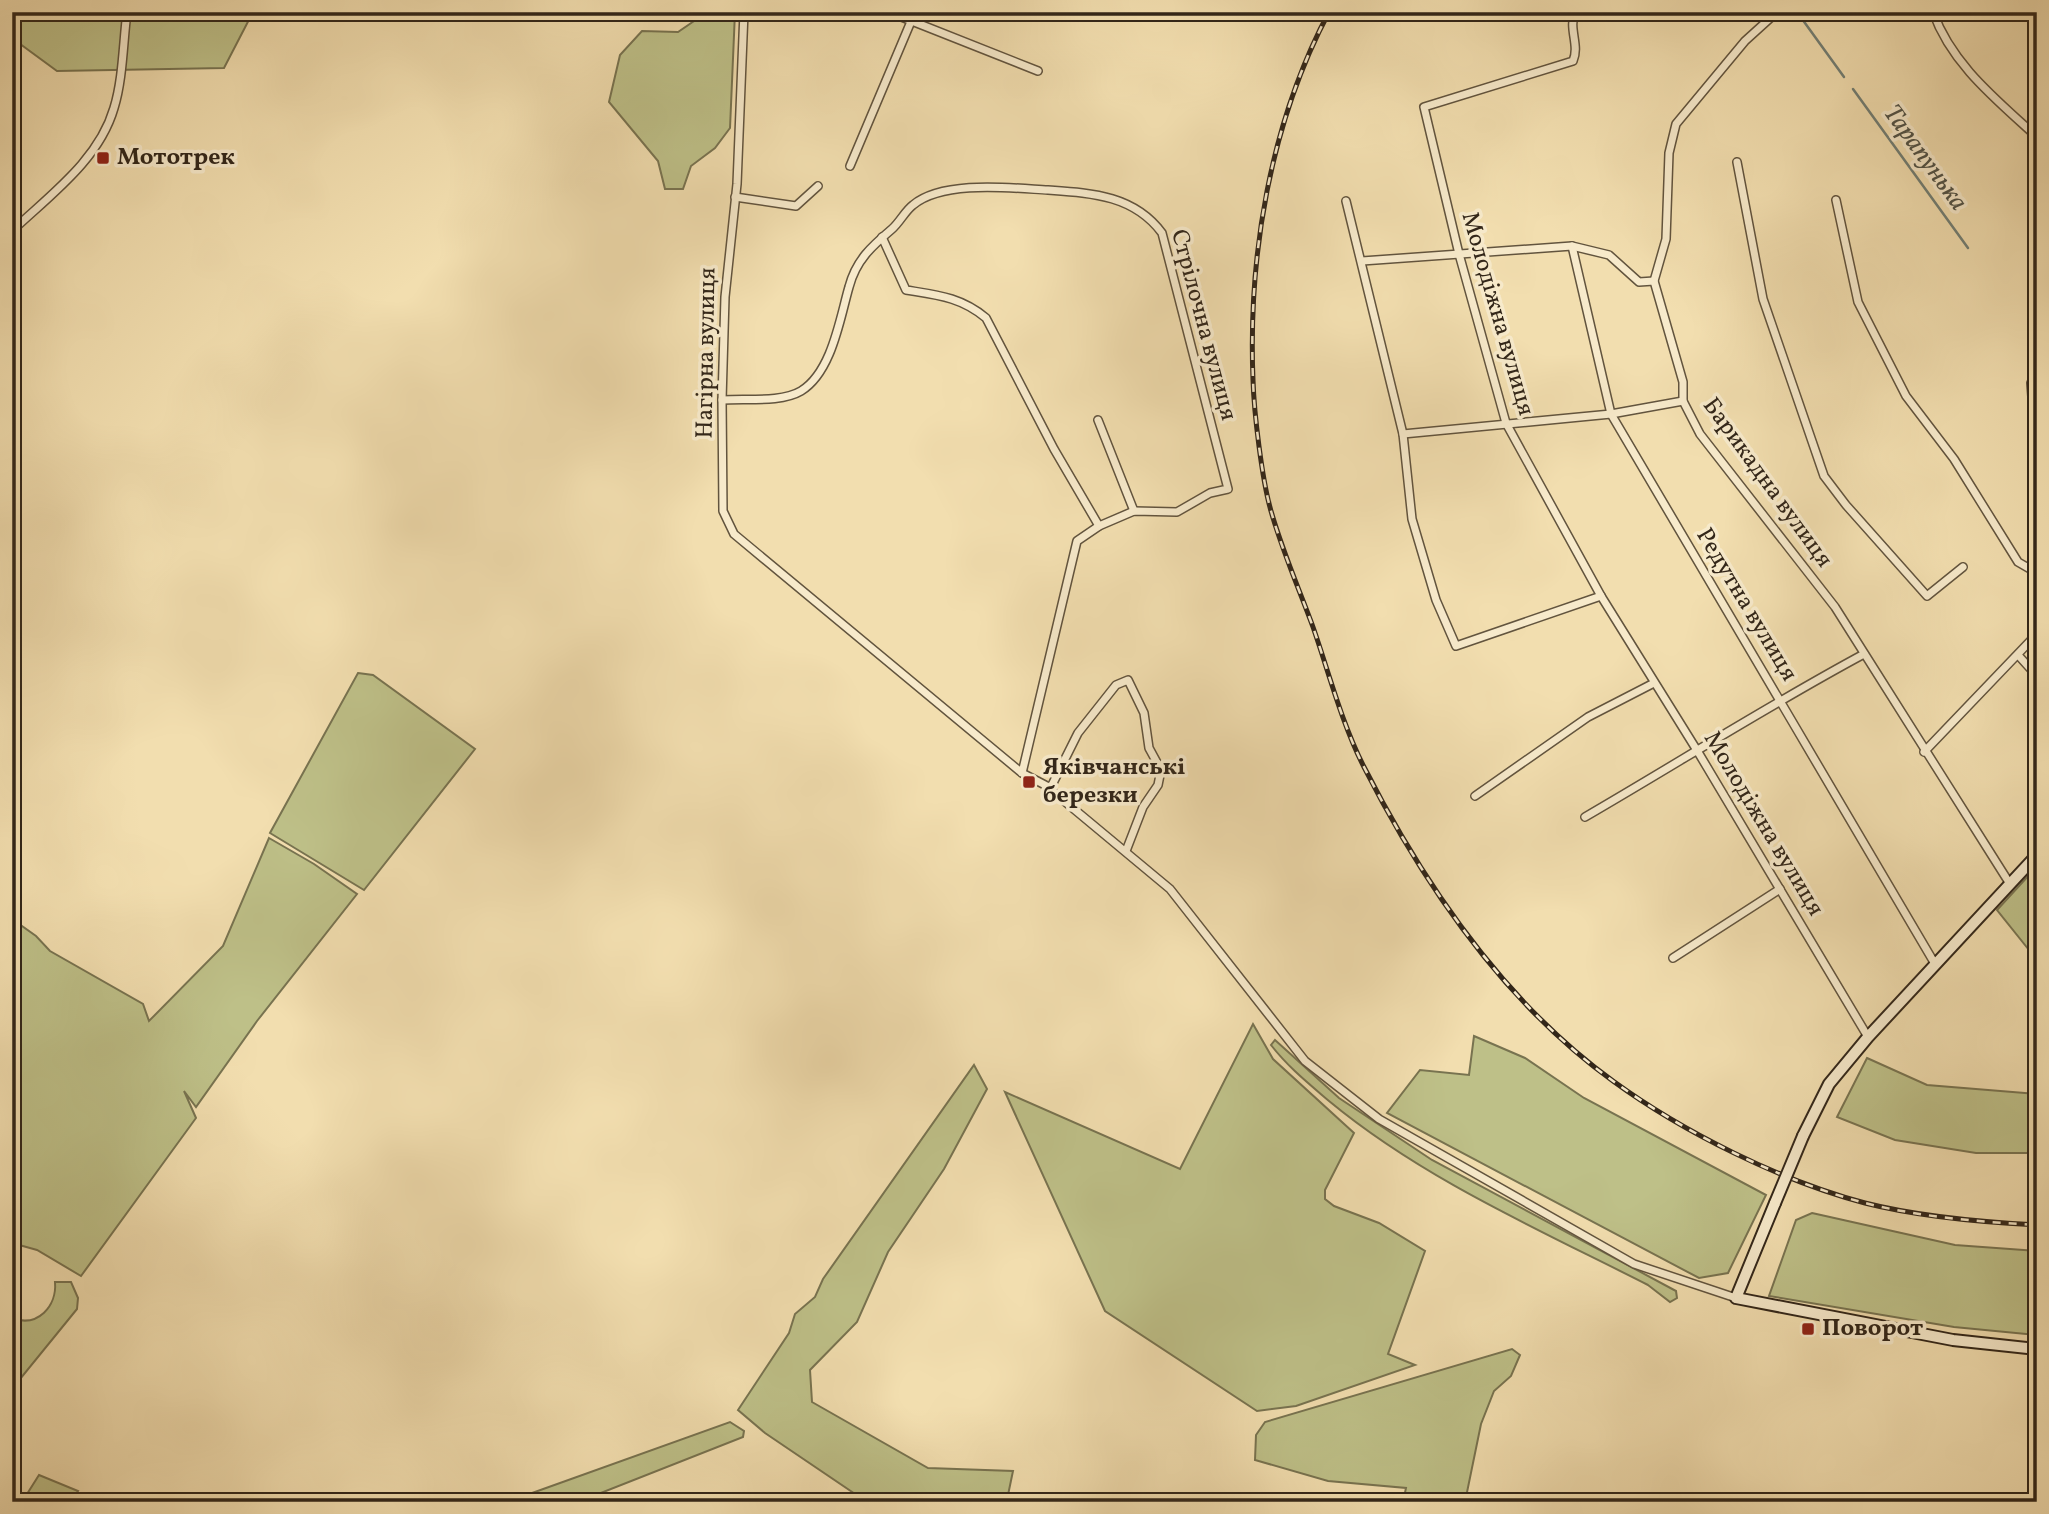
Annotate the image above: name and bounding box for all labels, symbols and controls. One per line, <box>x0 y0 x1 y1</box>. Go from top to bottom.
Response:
water label: Тарапунька <box>1874 98 1976 218</box>
place label: Мототрек <box>117 141 235 175</box>
marker: Мототрек <box>95 150 111 166</box>
street label: Молодіжна вулиця <box>1452 208 1542 420</box>
street label: Стрілочна вулиця <box>1161 226 1245 424</box>
street label: Нагірна вулиця <box>689 267 725 439</box>
street label: Барикадна вулиця <box>1694 391 1840 575</box>
street label: Редутна вулиця <box>1687 522 1805 688</box>
street label: Молодіжна вулиця <box>1694 725 1832 923</box>
place label: Яківчанські березки <box>1043 751 1186 813</box>
marker: Яківчанські березки <box>1021 774 1037 790</box>
place label: Поворот <box>1822 1312 1923 1346</box>
marker: Поворот <box>1800 1321 1816 1337</box>

